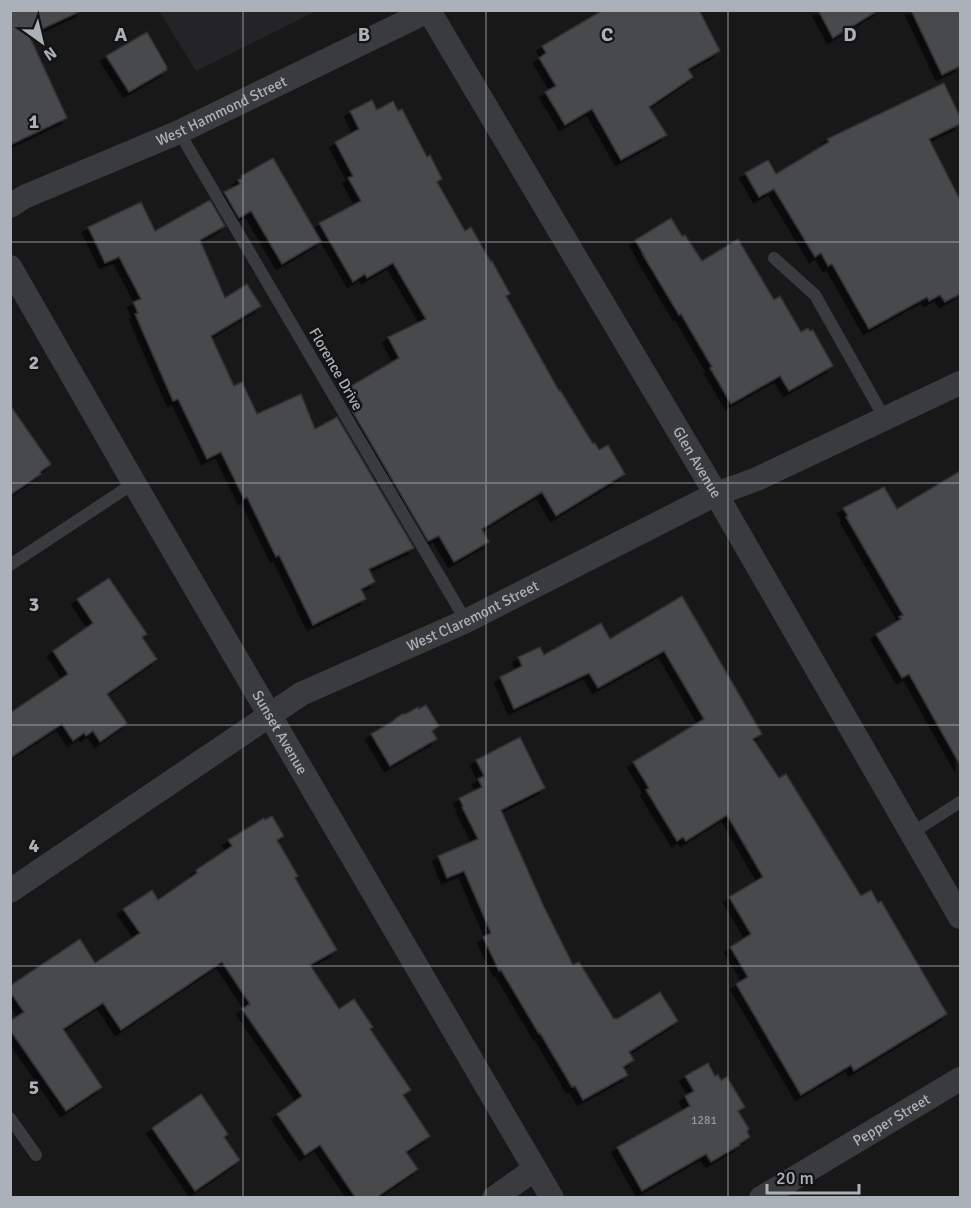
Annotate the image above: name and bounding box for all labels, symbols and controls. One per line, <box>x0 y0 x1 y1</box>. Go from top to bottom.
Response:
north arrow <box>12 12 72 72</box>
text: A <box>115 22 128 47</box>
text: B <box>358 22 370 47</box>
text: C <box>601 22 613 47</box>
text: D <box>843 22 857 47</box>
text: N <box>40 42 60 65</box>
street label: West Hammond Street <box>153 72 290 150</box>
text: 1 <box>29 109 40 134</box>
street label: Florence Drive <box>305 325 367 413</box>
text: 2 <box>29 350 39 375</box>
street label: Glen Avenue <box>669 423 725 501</box>
street label: West Claremont Street <box>404 577 542 655</box>
text: 3 <box>29 592 39 617</box>
street label: Sunset Avenue <box>248 687 311 778</box>
text: 4 <box>29 833 40 858</box>
text: 5 <box>29 1075 39 1100</box>
street label: Pepper Street <box>849 1090 933 1150</box>
house number: 1281 <box>691 1113 717 1128</box>
scale bar <box>767 1157 858 1195</box>
text: 20 m <box>776 1167 814 1189</box>

